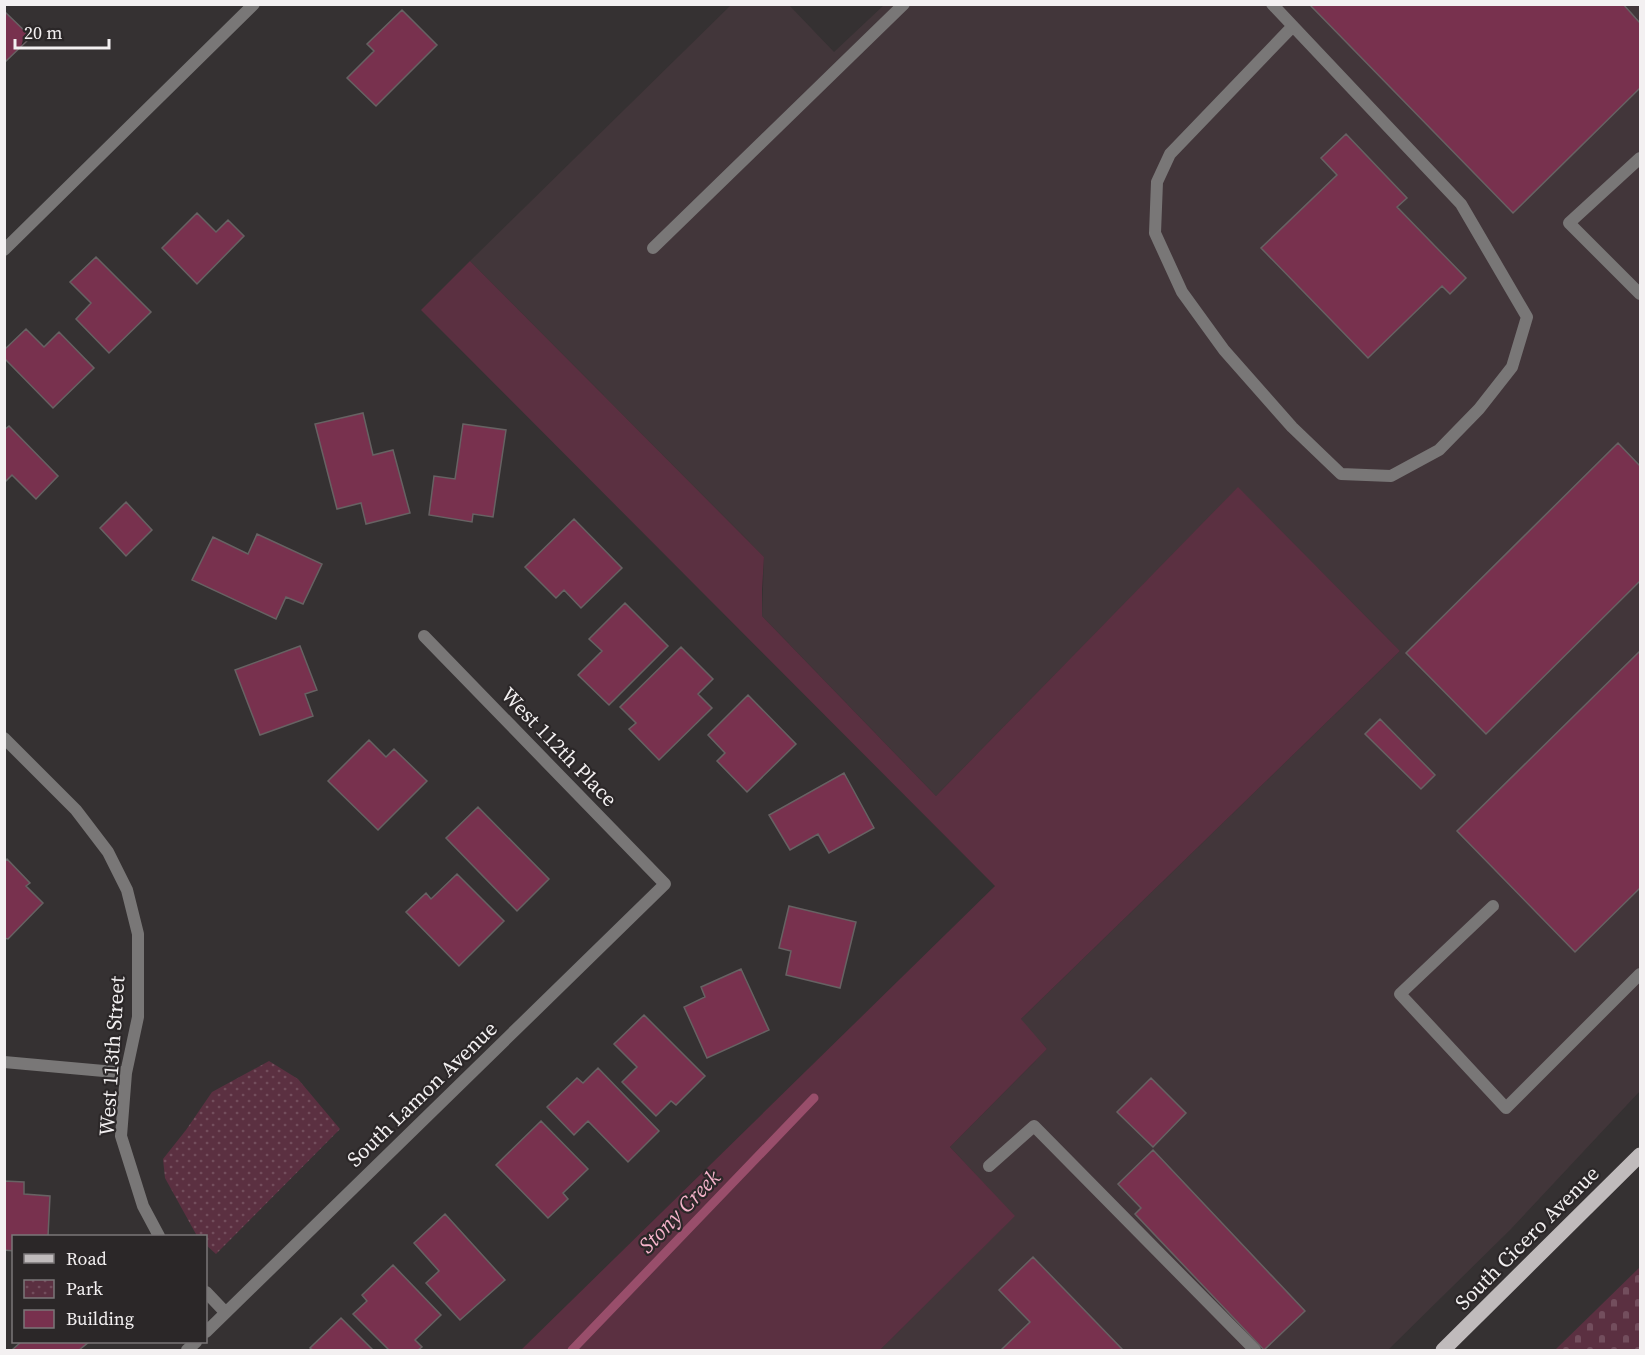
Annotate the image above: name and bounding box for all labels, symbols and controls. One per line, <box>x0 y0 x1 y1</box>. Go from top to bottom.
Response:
scale bar <box>15 12 110 50</box>
text: 20 m <box>24 20 62 45</box>
street label: West 112th Place <box>495 680 624 813</box>
street label: West 113th Street <box>91 975 132 1137</box>
street label: South Lamon Avenue <box>340 1014 503 1173</box>
street label: South Cicero Avenue <box>1448 1159 1605 1316</box>
water label: Stony Creek <box>632 1162 727 1259</box>
legend <box>12 1235 207 1343</box>
text: Road <box>66 1246 107 1271</box>
text: Park <box>66 1276 103 1301</box>
text: Building <box>66 1306 134 1331</box>

